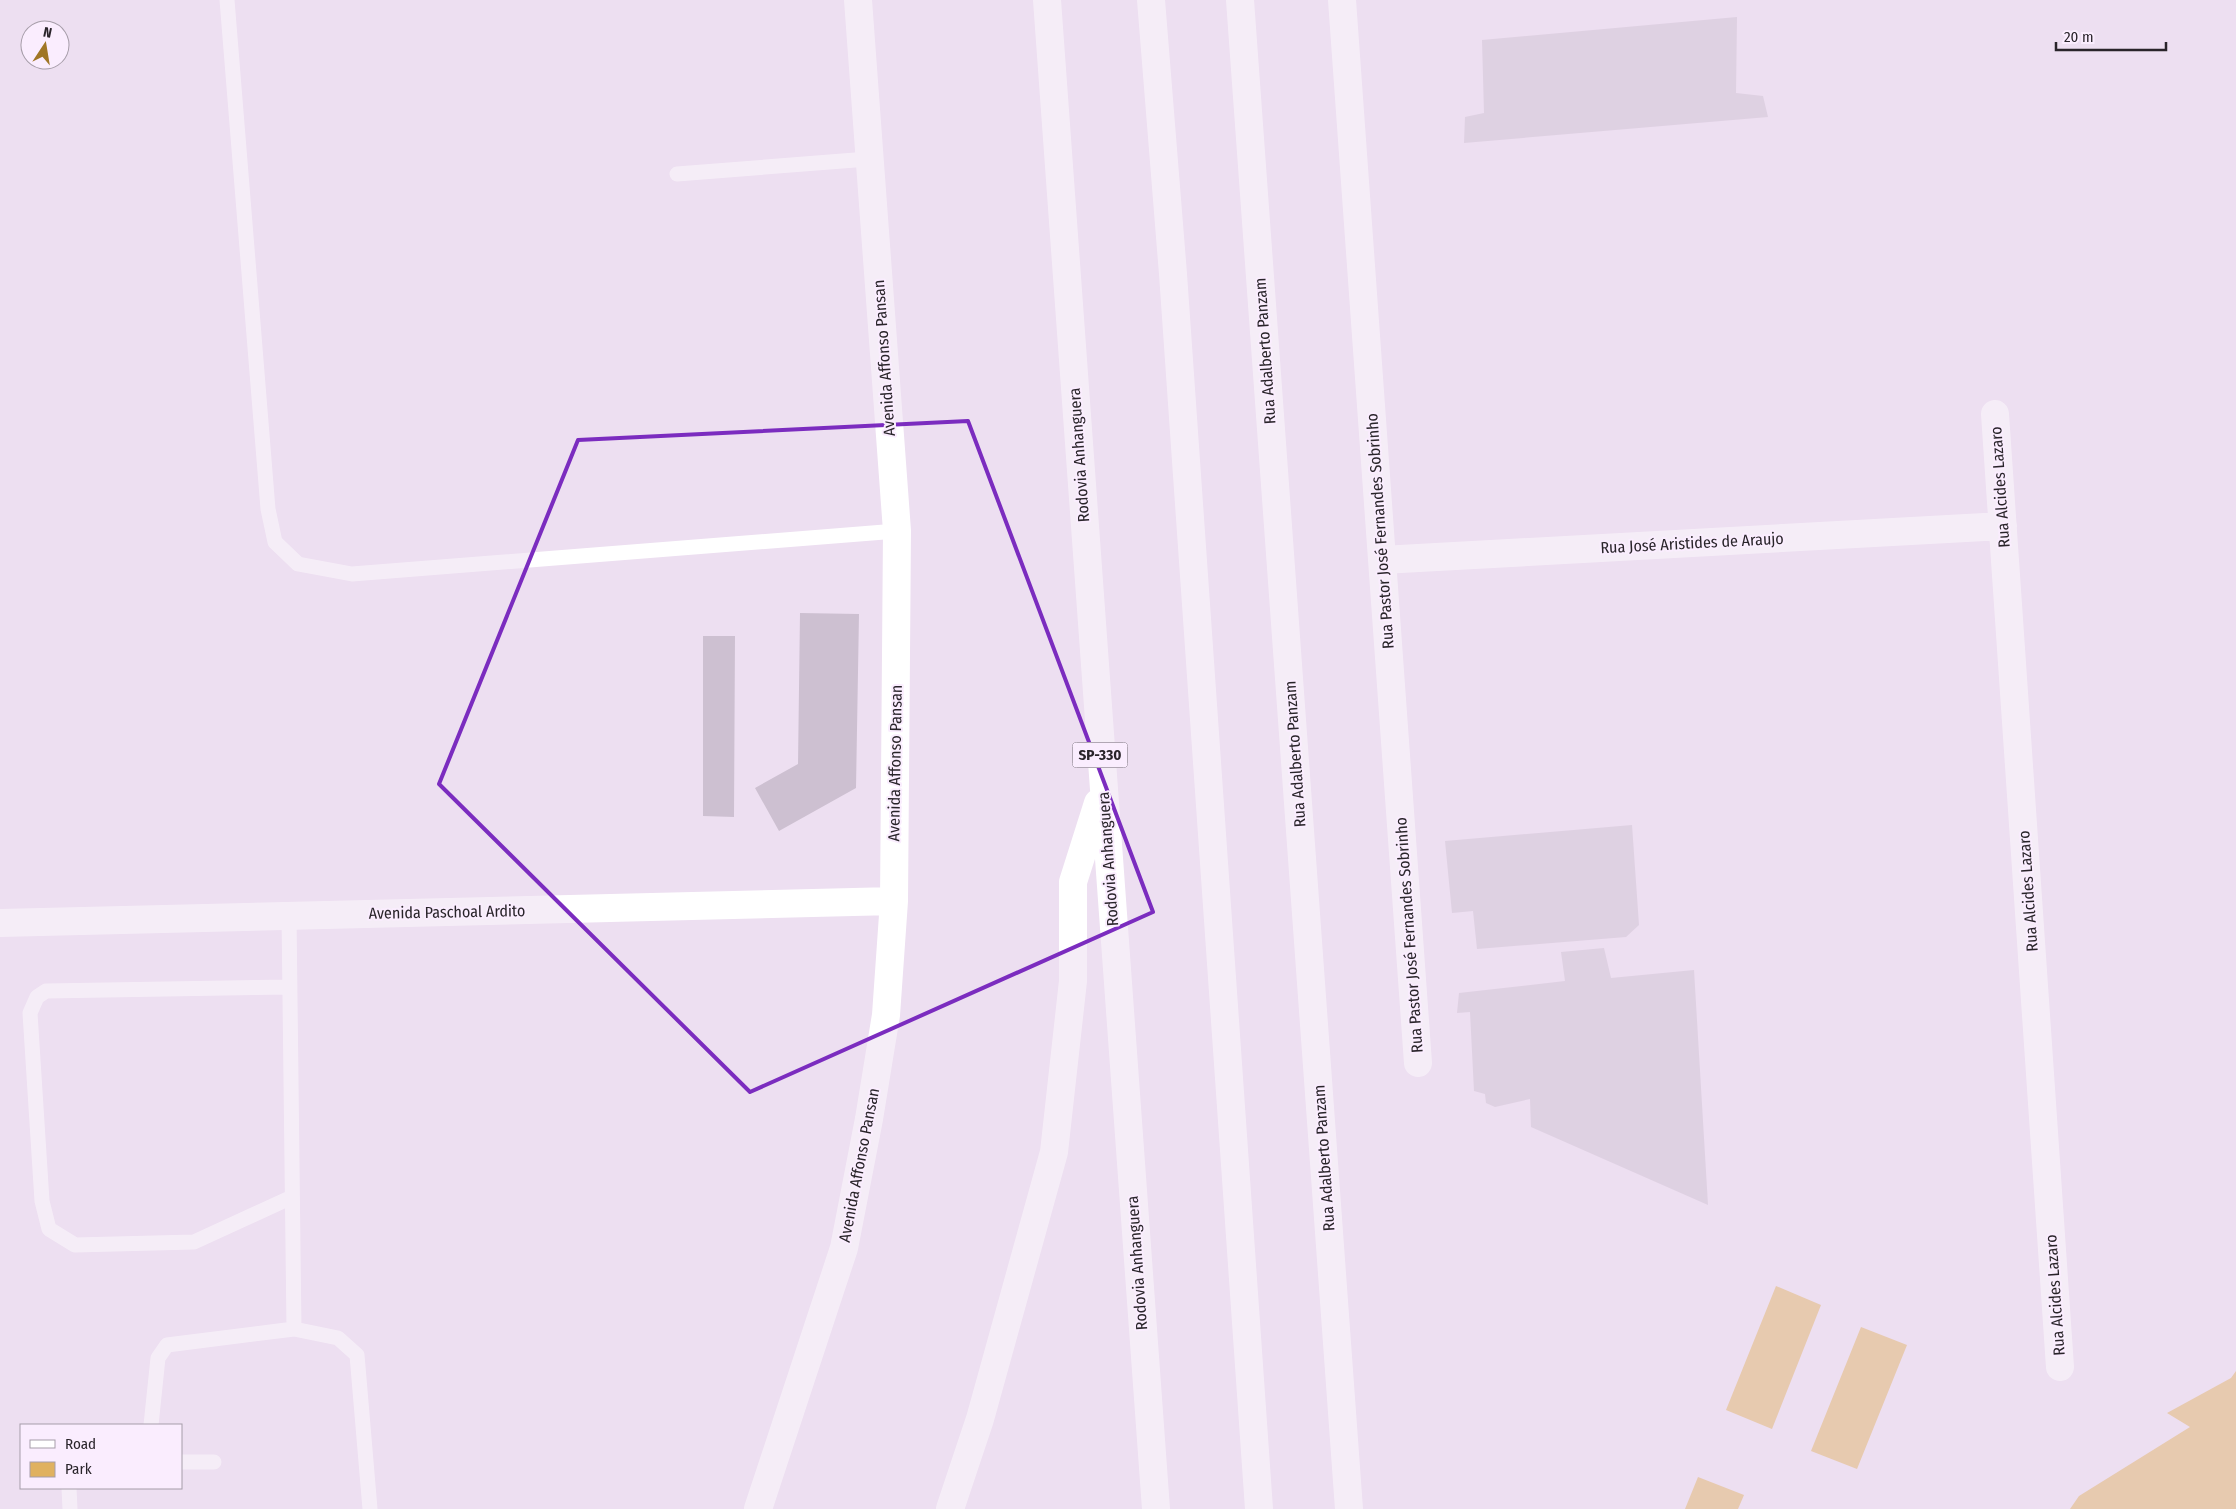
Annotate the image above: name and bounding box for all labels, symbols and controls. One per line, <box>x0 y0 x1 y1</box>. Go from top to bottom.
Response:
north arrow <box>20 20 70 70</box>
scale bar <box>2056 20 2166 52</box>
text: N <box>42 24 53 42</box>
text: 20 m <box>2064 28 2094 46</box>
street label: Rua Adalberto Panzam <box>1250 277 1280 425</box>
street label: Avenida Affonso Pansan <box>869 279 899 437</box>
street label: Rodovia Anhanguera <box>1065 387 1093 523</box>
street label: Rua Pastor José Fernandes Sobrinho <box>1362 412 1398 650</box>
street label: Rua Alcides Lazaro <box>1986 426 2014 548</box>
street label: Rua José Aristides de Araujo <box>1600 529 1784 557</box>
street label: Rua Adalberto Panzam <box>1280 680 1310 828</box>
street label: Avenida Affonso Pansan <box>884 684 906 842</box>
road number: SP-330 <box>1072 742 1128 768</box>
street label: Rodovia Anhanguera <box>1094 791 1122 927</box>
street label: Rua Pastor José Fernandes Sobrinho <box>1391 816 1427 1054</box>
street label: Rua Alcides Lazaro <box>2014 830 2042 952</box>
street label: Avenida Paschoal Ardito <box>368 901 526 923</box>
street label: Rua Adalberto Panzam <box>1309 1084 1339 1232</box>
street label: Avenida Affonso Pansan <box>835 1086 883 1244</box>
street label: Rodovia Anhanguera <box>1123 1195 1151 1331</box>
street label: Rua Alcides Lazaro <box>2041 1234 2069 1356</box>
legend <box>20 1424 182 1489</box>
text: Road <box>65 1435 96 1453</box>
text: Park <box>65 1460 92 1478</box>

